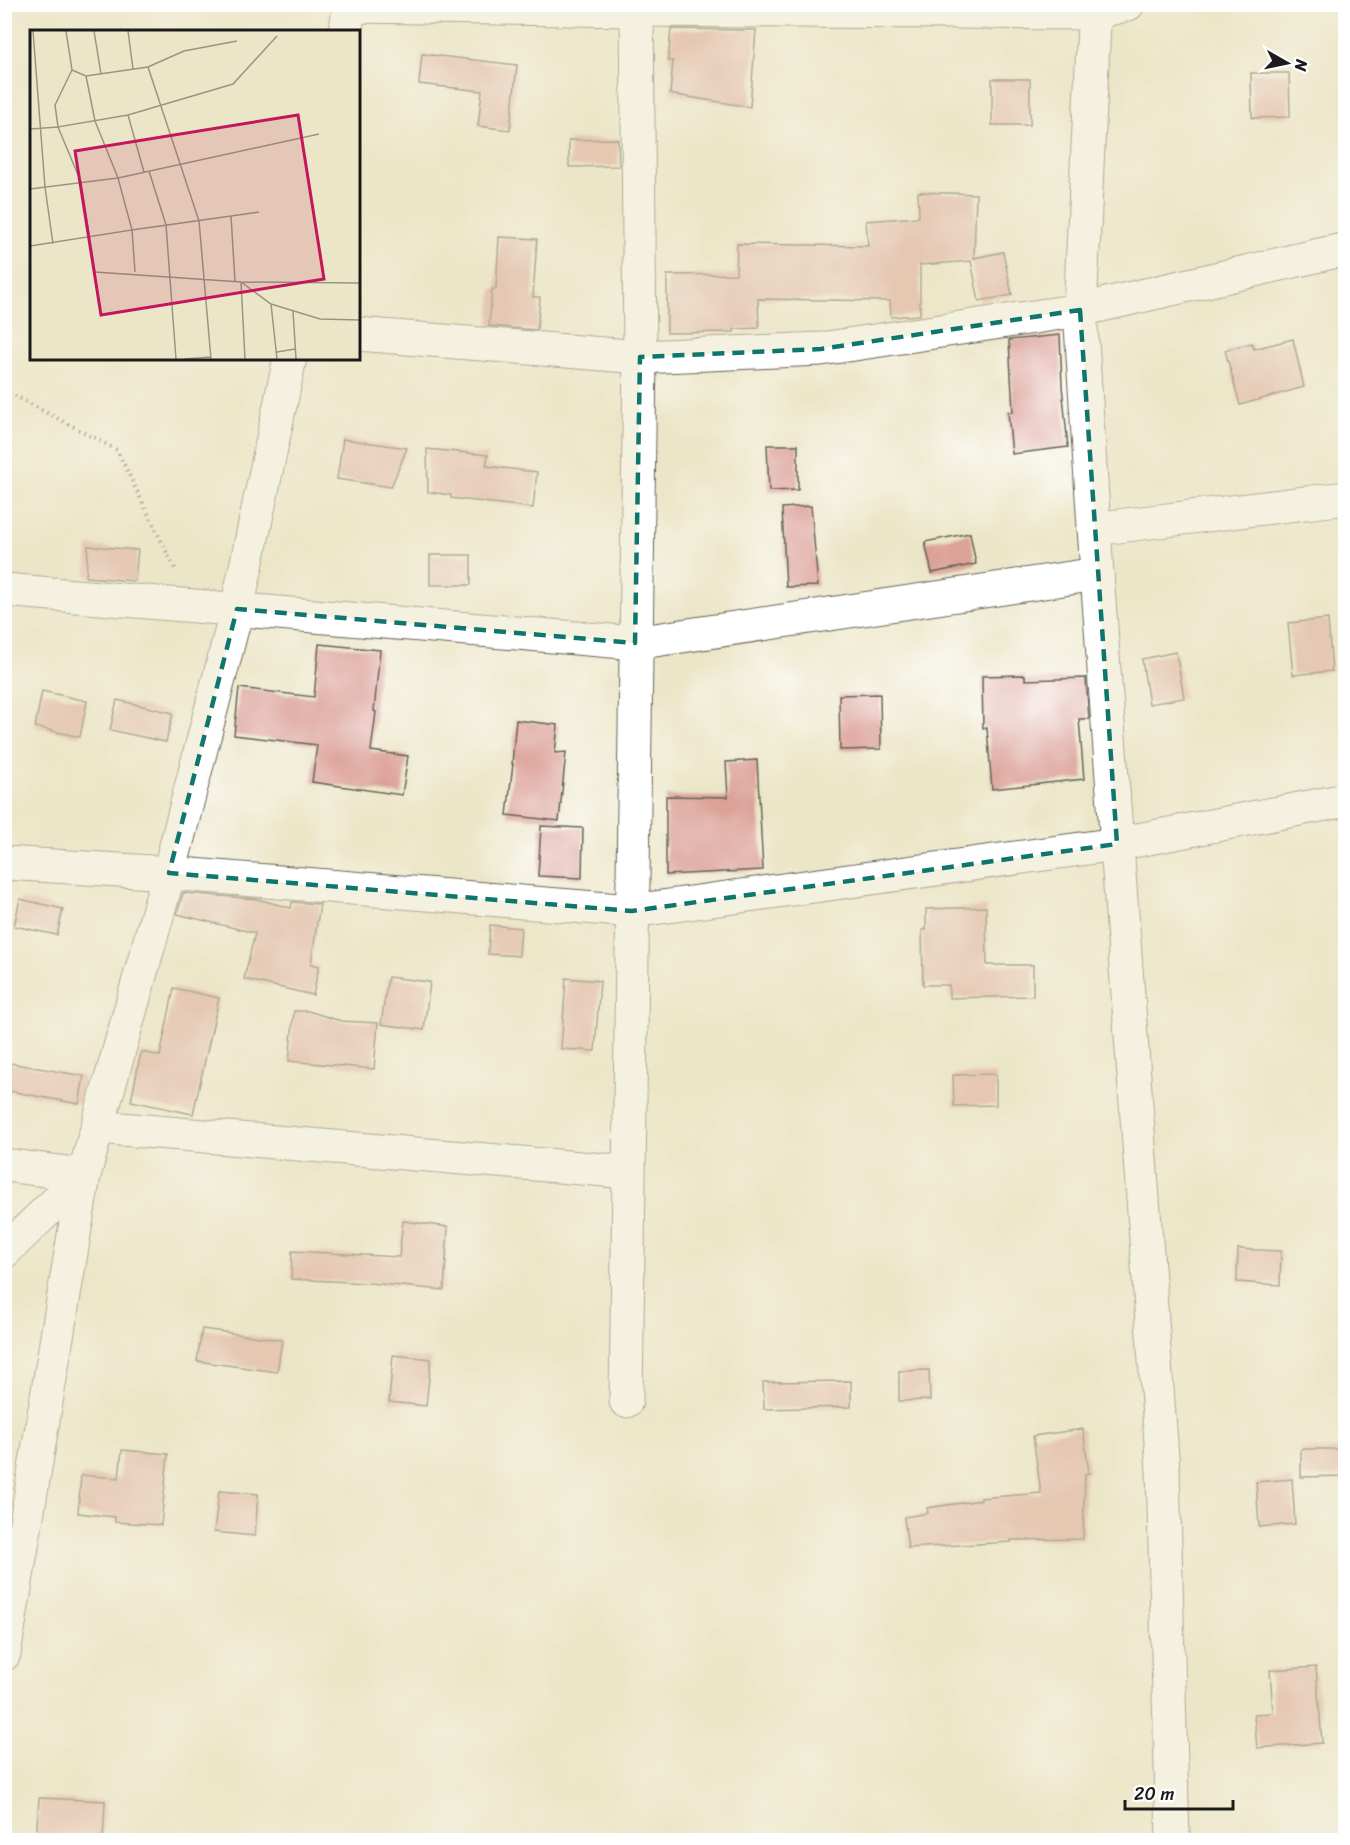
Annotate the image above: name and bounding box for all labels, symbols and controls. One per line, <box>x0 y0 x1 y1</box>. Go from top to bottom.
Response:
inset map <box>30 30 360 360</box>
north arrow <box>1257 33 1317 93</box>
text: N <box>1286 57 1317 74</box>
scale bar <box>1125 1773 1233 1811</box>
text: 20 m <box>1134 1778 1174 1810</box>

